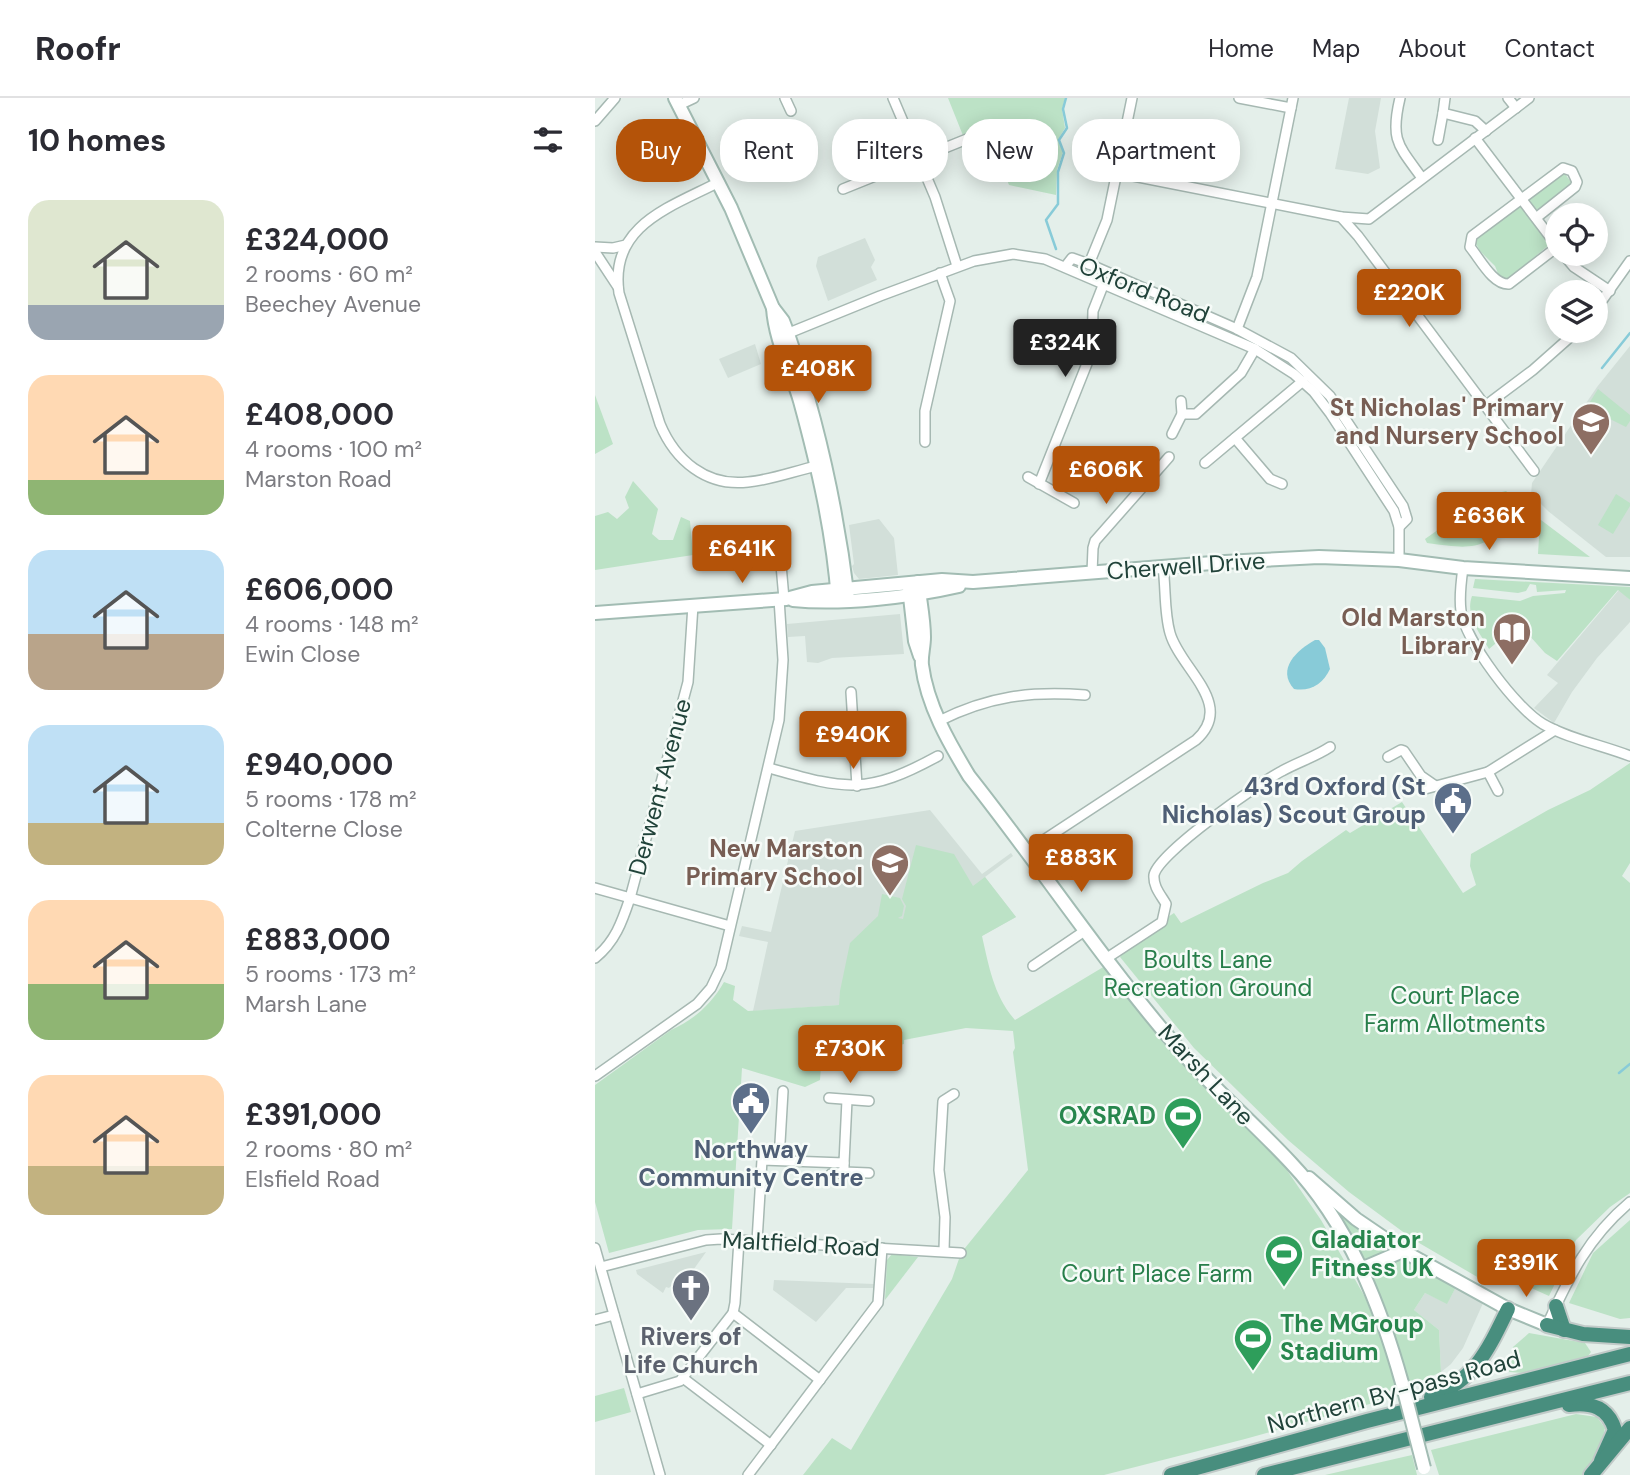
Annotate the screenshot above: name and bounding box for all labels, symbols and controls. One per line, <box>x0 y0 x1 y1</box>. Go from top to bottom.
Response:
text: Roofr <box>35 27 121 70</box>
text: Home <box>1208 33 1274 64</box>
text: Map <box>1312 33 1360 64</box>
text: About <box>1398 33 1467 64</box>
text: Contact <box>1505 33 1595 64</box>
chip: Buy <box>616 119 706 182</box>
chip: Rent <box>720 119 818 182</box>
chip: Filters <box>832 119 948 182</box>
chip: New <box>962 119 1058 182</box>
chip: Apartment <box>1072 119 1240 182</box>
text: 10 homes <box>28 121 166 160</box>
icon: filters <box>529 121 567 159</box>
map controls <box>1545 203 1608 343</box>
button: locate <box>1545 203 1608 266</box>
text: £324,000 <box>245 220 389 259</box>
icon: home <box>84 228 168 312</box>
street label: Oxford Road <box>1074 249 1214 330</box>
text: 2 rooms · 60 m² <box>245 259 413 289</box>
pin: £220K <box>1360 270 1458 329</box>
text: £220K <box>1373 277 1445 307</box>
button: layers <box>1545 280 1608 343</box>
text: Beechey Avenue <box>245 289 421 319</box>
pin: £324K <box>1016 320 1114 379</box>
text: £324K <box>1029 327 1101 357</box>
pin: £408K <box>769 345 867 405</box>
text: £408K <box>780 353 856 383</box>
place label: St Nicholas' Primary and Nursery School <box>1330 392 1564 451</box>
text: £408,000 <box>245 395 394 434</box>
school or university icon: St Nicholas' Primary and Nursery School <box>1570 401 1612 456</box>
icon: home <box>84 403 168 487</box>
text: 4 rooms · 100 m² <box>245 434 422 464</box>
pin: £606K <box>1057 446 1155 506</box>
text: £606K <box>1069 454 1143 484</box>
text: Marston Road <box>245 464 392 494</box>
pin: £636K <box>1440 492 1538 552</box>
text: £636K <box>1453 500 1525 530</box>
pin: £641K <box>693 526 791 585</box>
text: £641K <box>708 533 776 563</box>
street label: Cherwell Drive <box>1106 544 1266 587</box>
text: £606,000 <box>245 570 394 609</box>
icon: home <box>84 578 168 662</box>
place label: Old Marston Library <box>1341 602 1485 661</box>
text: 4 rooms · 148 m² <box>245 609 419 639</box>
library icon: Old Marston Library <box>1491 611 1533 666</box>
text: Ewin Close <box>245 639 360 669</box>
street label: Derwent Avenue <box>621 695 698 879</box>
pin: £940K <box>804 712 902 771</box>
text: £940K <box>815 719 891 749</box>
text: £940,000 <box>245 745 393 784</box>
icon: home <box>84 753 168 837</box>
place label: 43rd Oxford (St Nicholas) Scout Group <box>1162 771 1426 830</box>
public building icon: 43rd Oxford (St Nicholas) Scout Group <box>1432 780 1474 835</box>
text: 5 rooms · 178 m² <box>245 784 417 814</box>
text: Colterne Close <box>245 814 403 844</box>
place label: New Marston Primary School <box>686 833 863 892</box>
pin: £883K <box>1032 834 1130 894</box>
school or university icon: New Marston Primary School <box>869 842 911 897</box>
text: £883K <box>1045 842 1117 872</box>
text: £883,000 <box>245 920 391 959</box>
icon: home <box>84 928 168 1012</box>
park label: Boults Lane Recreation Ground <box>1104 944 1312 1003</box>
text: 5 rooms · 173 m² <box>245 959 416 989</box>
park label: Court Place Farm Allotments <box>1364 980 1546 1039</box>
text: Marsh Lane <box>245 989 367 1019</box>
street label: Marsh Lane <box>1152 1017 1261 1132</box>
pin: £730K <box>801 1026 899 1085</box>
text: £730K <box>814 1033 886 1063</box>
public building icon: Northway Community Centre <box>730 1080 772 1135</box>
text: £391,000 <box>245 1095 382 1134</box>
sports icon: OXSRAD <box>1162 1095 1204 1150</box>
place label: OXSRAD <box>1059 1100 1156 1131</box>
icon: home <box>84 1103 168 1187</box>
text: 2 rooms · 80 m² <box>245 1134 412 1164</box>
place label: Northway Community Centre <box>638 1134 864 1193</box>
text: Elsfield Road <box>245 1164 380 1194</box>
street label: Maltfield Road <box>721 1224 881 1263</box>
place label: Gladiator Fitness UK <box>1311 1224 1434 1283</box>
sports icon: Gladiator Fitness UK <box>1263 1233 1305 1288</box>
pin: £391K <box>1477 1240 1575 1299</box>
text: £391K <box>1493 1247 1559 1277</box>
park label: Court Place Farm <box>1061 1258 1253 1289</box>
church icon: Rivers of Life Church <box>670 1267 712 1322</box>
place label: The MGroup Stadium <box>1280 1308 1424 1367</box>
sports icon: The MGroup Stadium <box>1232 1317 1274 1372</box>
place label: Rivers of Life Church <box>624 1321 758 1380</box>
street label: Northern By-pass Road <box>1264 1343 1524 1440</box>

